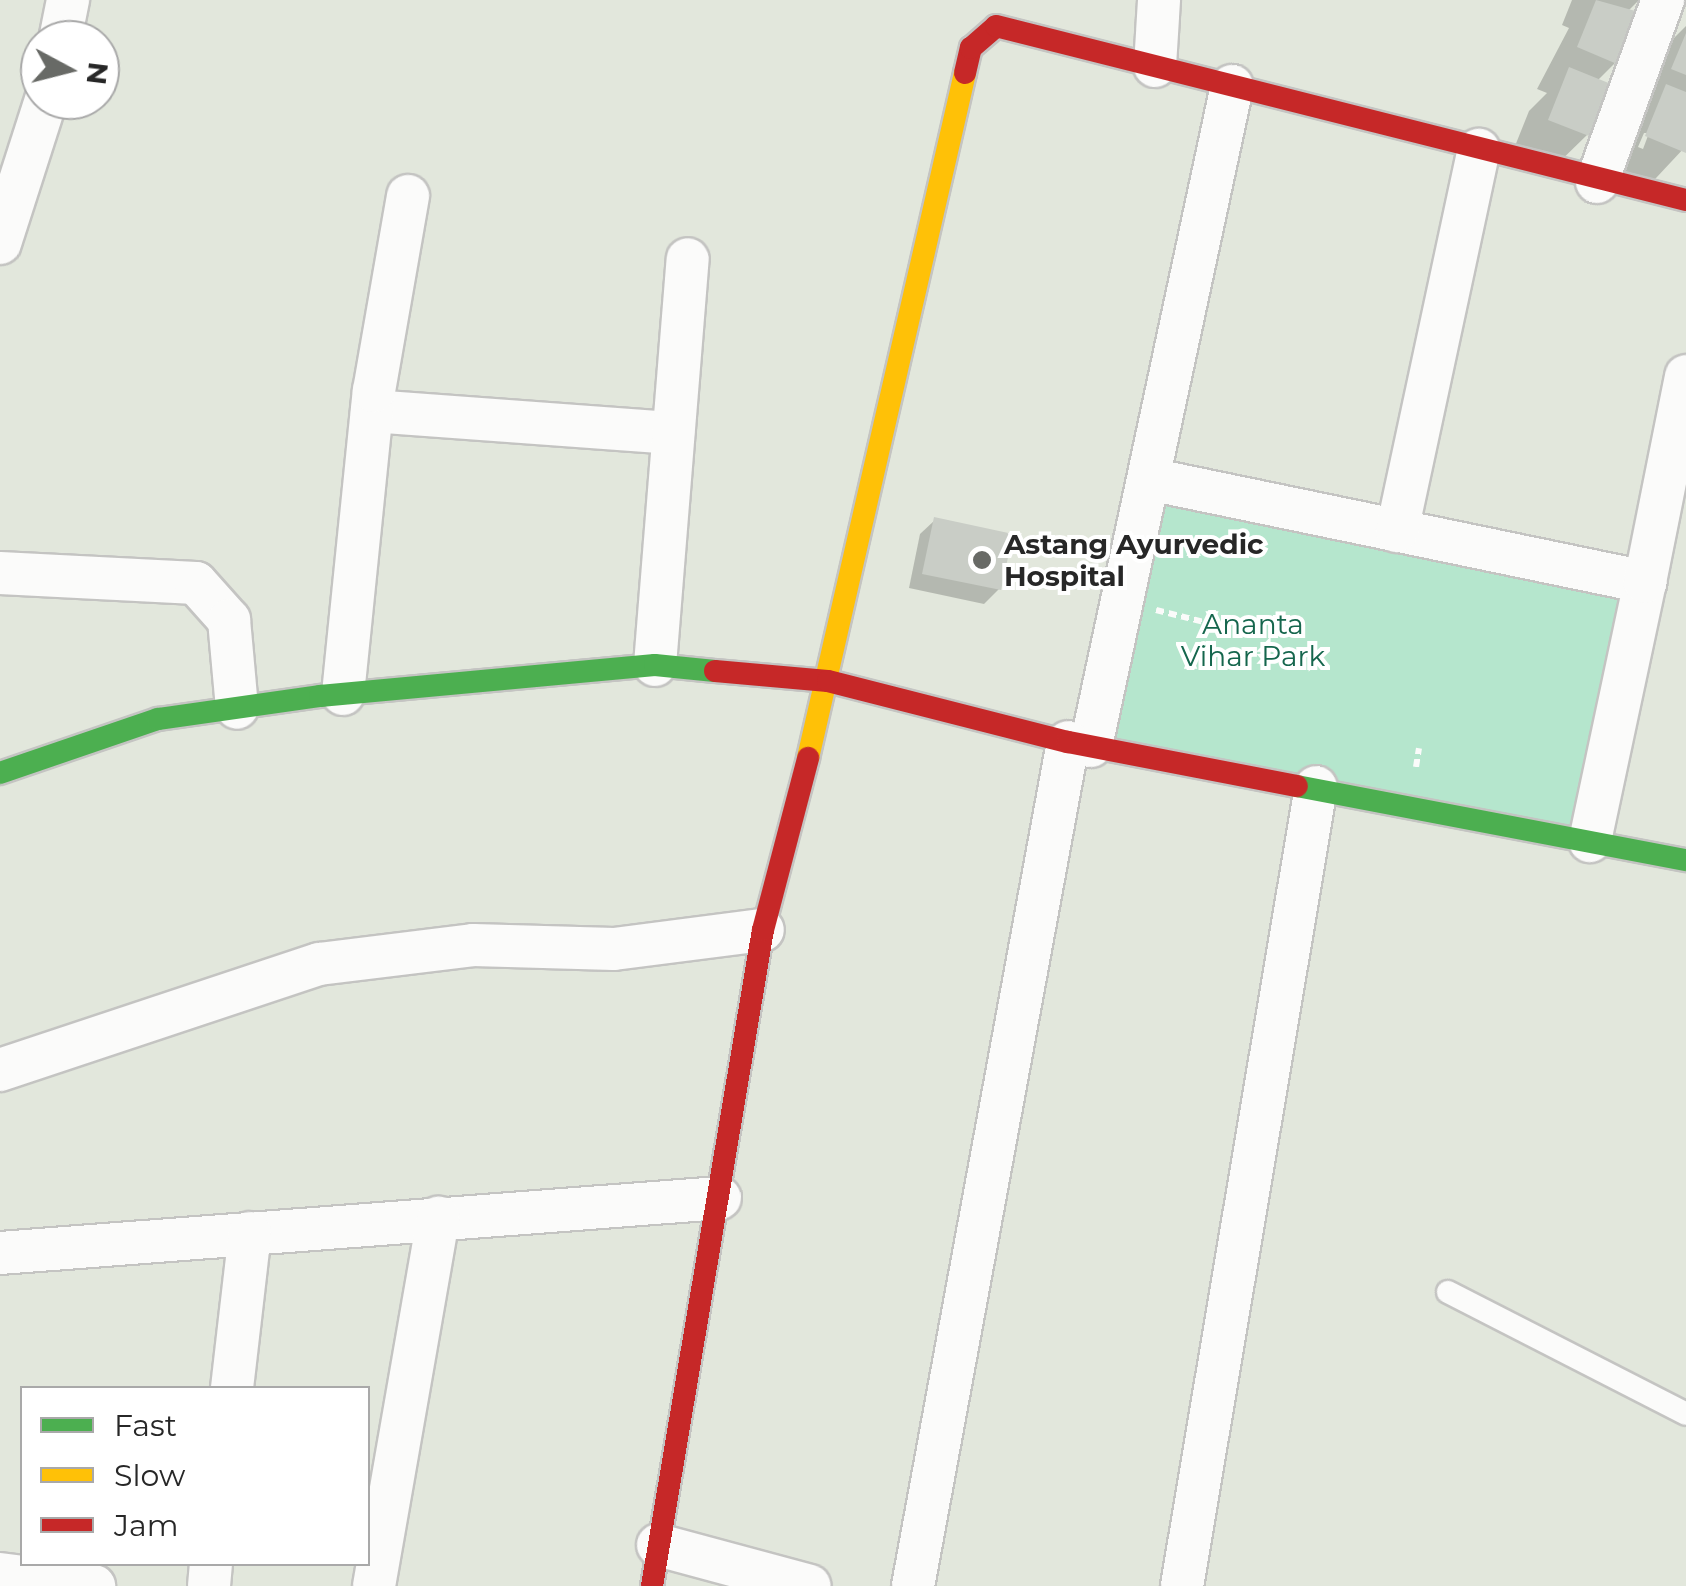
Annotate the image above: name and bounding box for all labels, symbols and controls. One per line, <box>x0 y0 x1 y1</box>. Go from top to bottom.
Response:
north arrow <box>20 20 120 120</box>
text: N <box>80 60 116 87</box>
place label: Astang Ayurvedic Hospital <box>1004 527 1264 593</box>
marker: Astang Ayurvedic Hospital <box>969 547 995 573</box>
park label: Ananta Vihar Park <box>1181 607 1325 673</box>
legend <box>20 1386 370 1566</box>
text: Fast <box>114 1407 177 1444</box>
text: Slow <box>114 1457 185 1494</box>
text: Jam <box>114 1507 179 1544</box>

